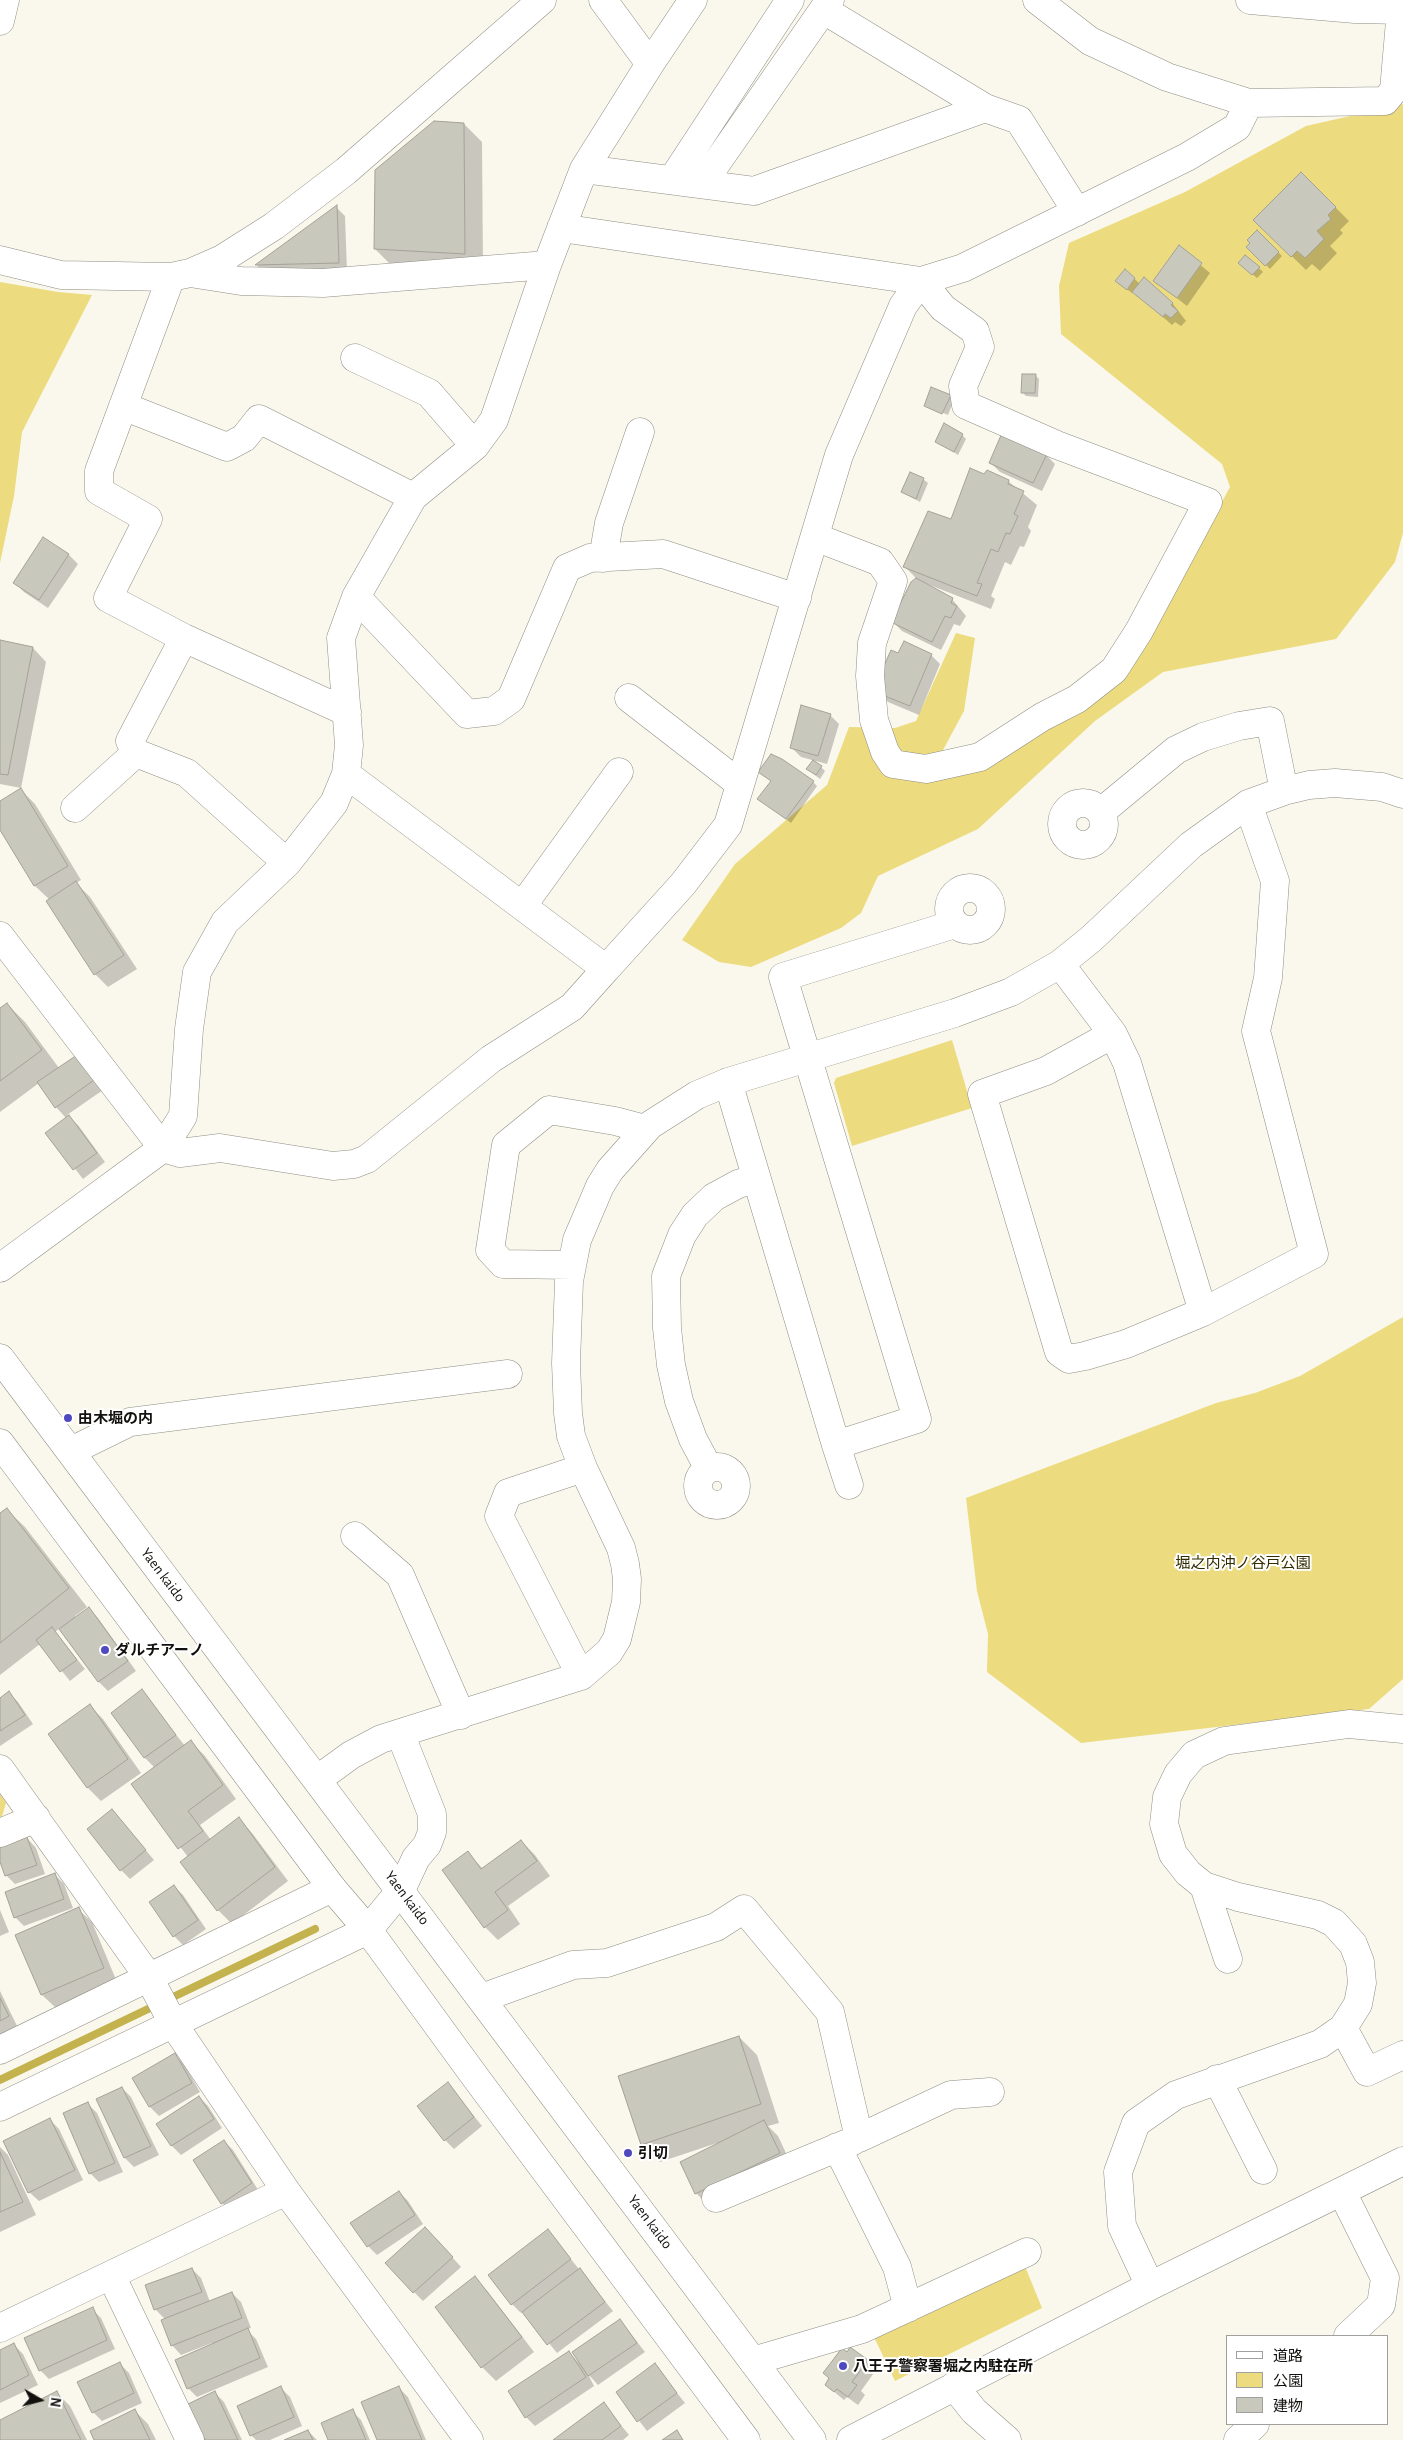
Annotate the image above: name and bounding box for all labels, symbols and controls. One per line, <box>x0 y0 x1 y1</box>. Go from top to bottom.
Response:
place label: 由木堀の内 <box>78 1409 153 1427</box>
marker: 由木堀の内 <box>62 1412 74 1424</box>
street label: Yaen kaido <box>137 1544 189 1606</box>
park label: 堀之内沖ノ谷戸公園 <box>1176 1554 1310 1572</box>
place label: ダルチアーノ <box>115 1641 204 1659</box>
marker: ダルチアーノ <box>99 1644 111 1656</box>
street label: Yaen kaido <box>381 1867 433 1929</box>
place label: 引切 <box>638 2144 668 2162</box>
marker: 引切 <box>622 2147 634 2159</box>
street label: Yaen kaido <box>624 2191 676 2253</box>
legend <box>1226 2335 1388 2425</box>
text: 道路 <box>1273 2349 1303 2364</box>
place label: 八王子警察署堀之内駐在所 <box>853 2357 1033 2375</box>
marker: 八王子警察署堀之内駐在所 <box>837 2360 849 2372</box>
text: 公園 <box>1273 2374 1303 2389</box>
north arrow <box>15 2375 65 2425</box>
text: N <box>47 2396 62 2408</box>
text: 建物 <box>1273 2399 1303 2414</box>

